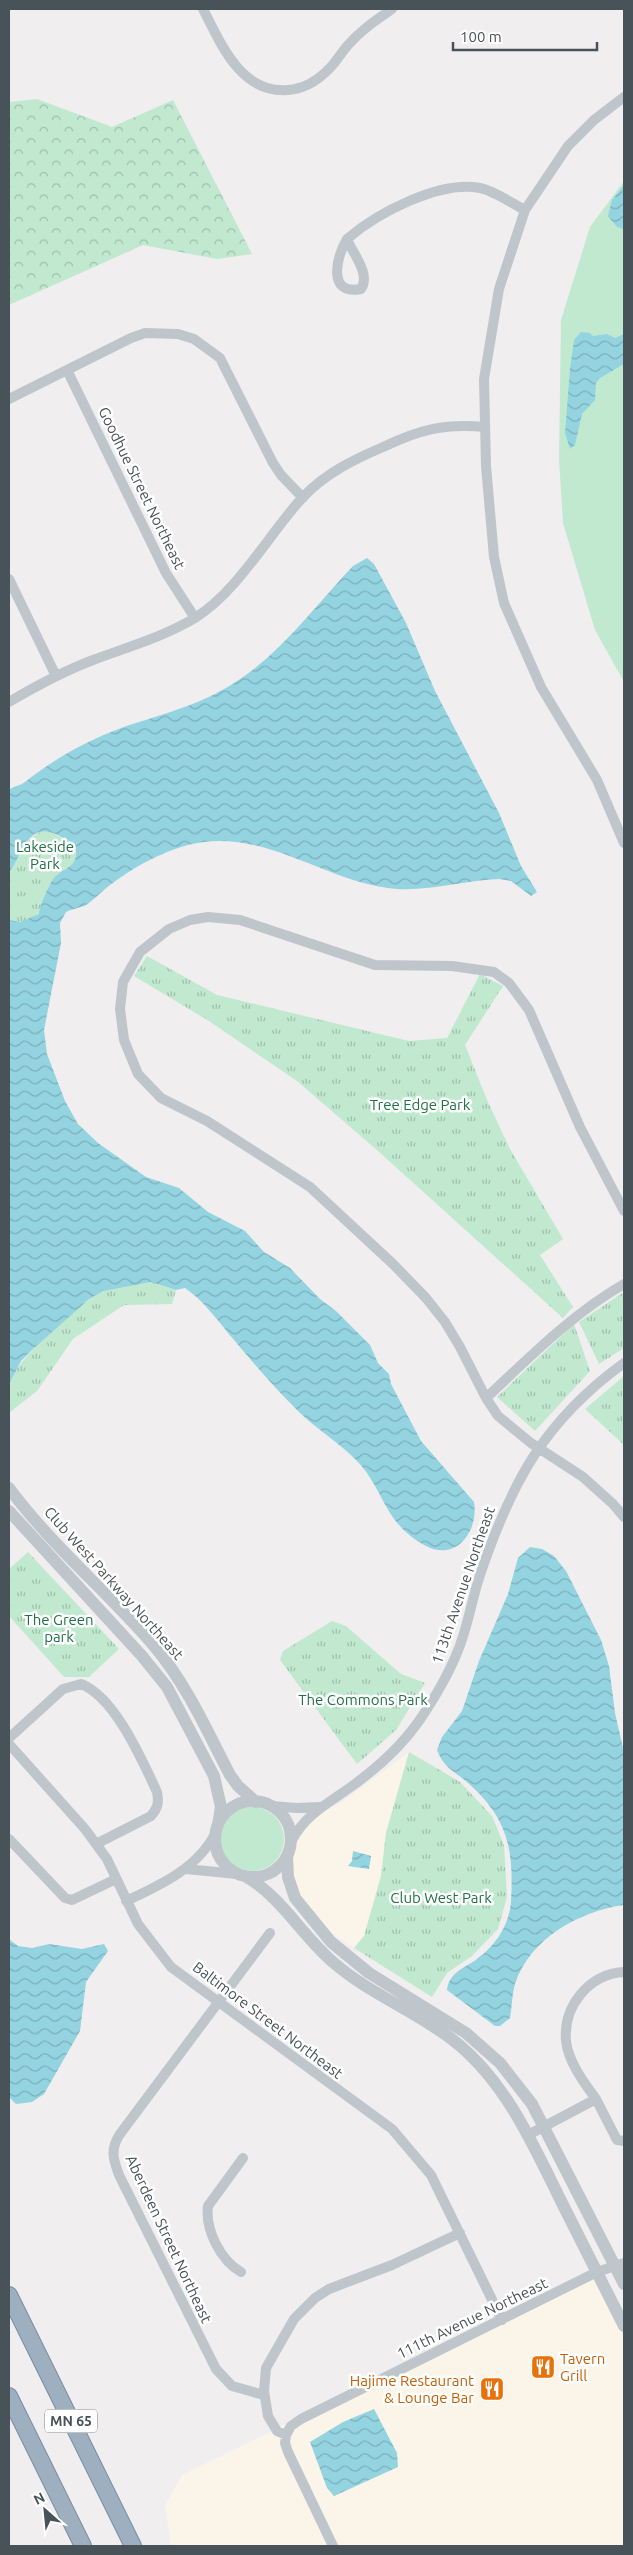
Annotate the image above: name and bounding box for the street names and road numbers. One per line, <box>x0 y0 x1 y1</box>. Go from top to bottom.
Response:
street label: Goodhue Street Northeast <box>95 404 189 572</box>
street label: Club West Parkway Northeast <box>41 1503 187 1663</box>
street label: 113th Avenue Northeast <box>428 1504 498 1666</box>
street label: Baltimore Street Northeast <box>190 1958 346 2082</box>
street label: Aberdeen Street Northeast <box>123 2152 215 2326</box>
street label: 111th Avenue Northeast <box>394 2274 550 2362</box>
road number: MN 65 <box>45 2410 97 2432</box>

